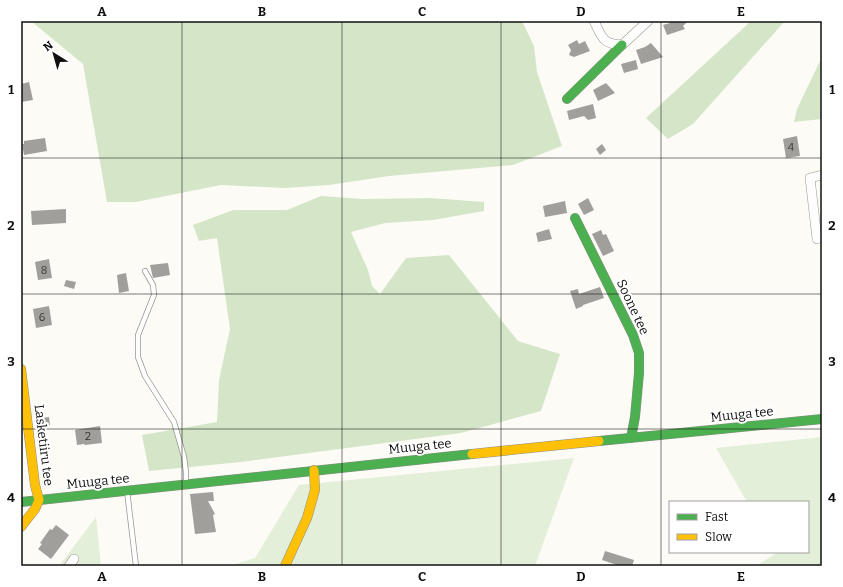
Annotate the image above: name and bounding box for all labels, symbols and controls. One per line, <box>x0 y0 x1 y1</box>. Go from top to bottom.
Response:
text: A <box>97 4 107 19</box>
text: B <box>258 4 266 19</box>
text: C <box>418 4 426 19</box>
text: D <box>576 4 586 19</box>
text: E <box>737 4 745 19</box>
north arrow <box>34 34 74 74</box>
text: N <box>41 38 56 54</box>
text: 1 <box>8 82 14 97</box>
text: 1 <box>829 82 835 97</box>
house number: 4 <box>788 141 795 154</box>
text: 2 <box>7 218 15 233</box>
text: 2 <box>828 218 836 233</box>
house number: 8 <box>41 264 47 277</box>
street label: Soone tee <box>614 277 652 337</box>
house number: 6 <box>39 311 45 324</box>
text: 3 <box>7 354 15 369</box>
text: 3 <box>828 354 836 369</box>
street label: Lasketiiru tee <box>32 403 56 487</box>
street label: Muuga tee <box>710 403 774 425</box>
house number: 2 <box>85 430 91 443</box>
street label: Muuga tee <box>388 435 452 457</box>
street label: Muuga tee <box>66 470 130 492</box>
text: 4 <box>7 490 15 505</box>
text: 4 <box>828 490 836 505</box>
legend <box>669 501 809 553</box>
text: Fast <box>705 510 729 524</box>
text: Slow <box>705 530 732 544</box>
text: A <box>97 569 107 584</box>
text: B <box>258 569 266 584</box>
text: C <box>418 569 426 584</box>
text: D <box>576 569 586 584</box>
text: E <box>737 569 745 584</box>

